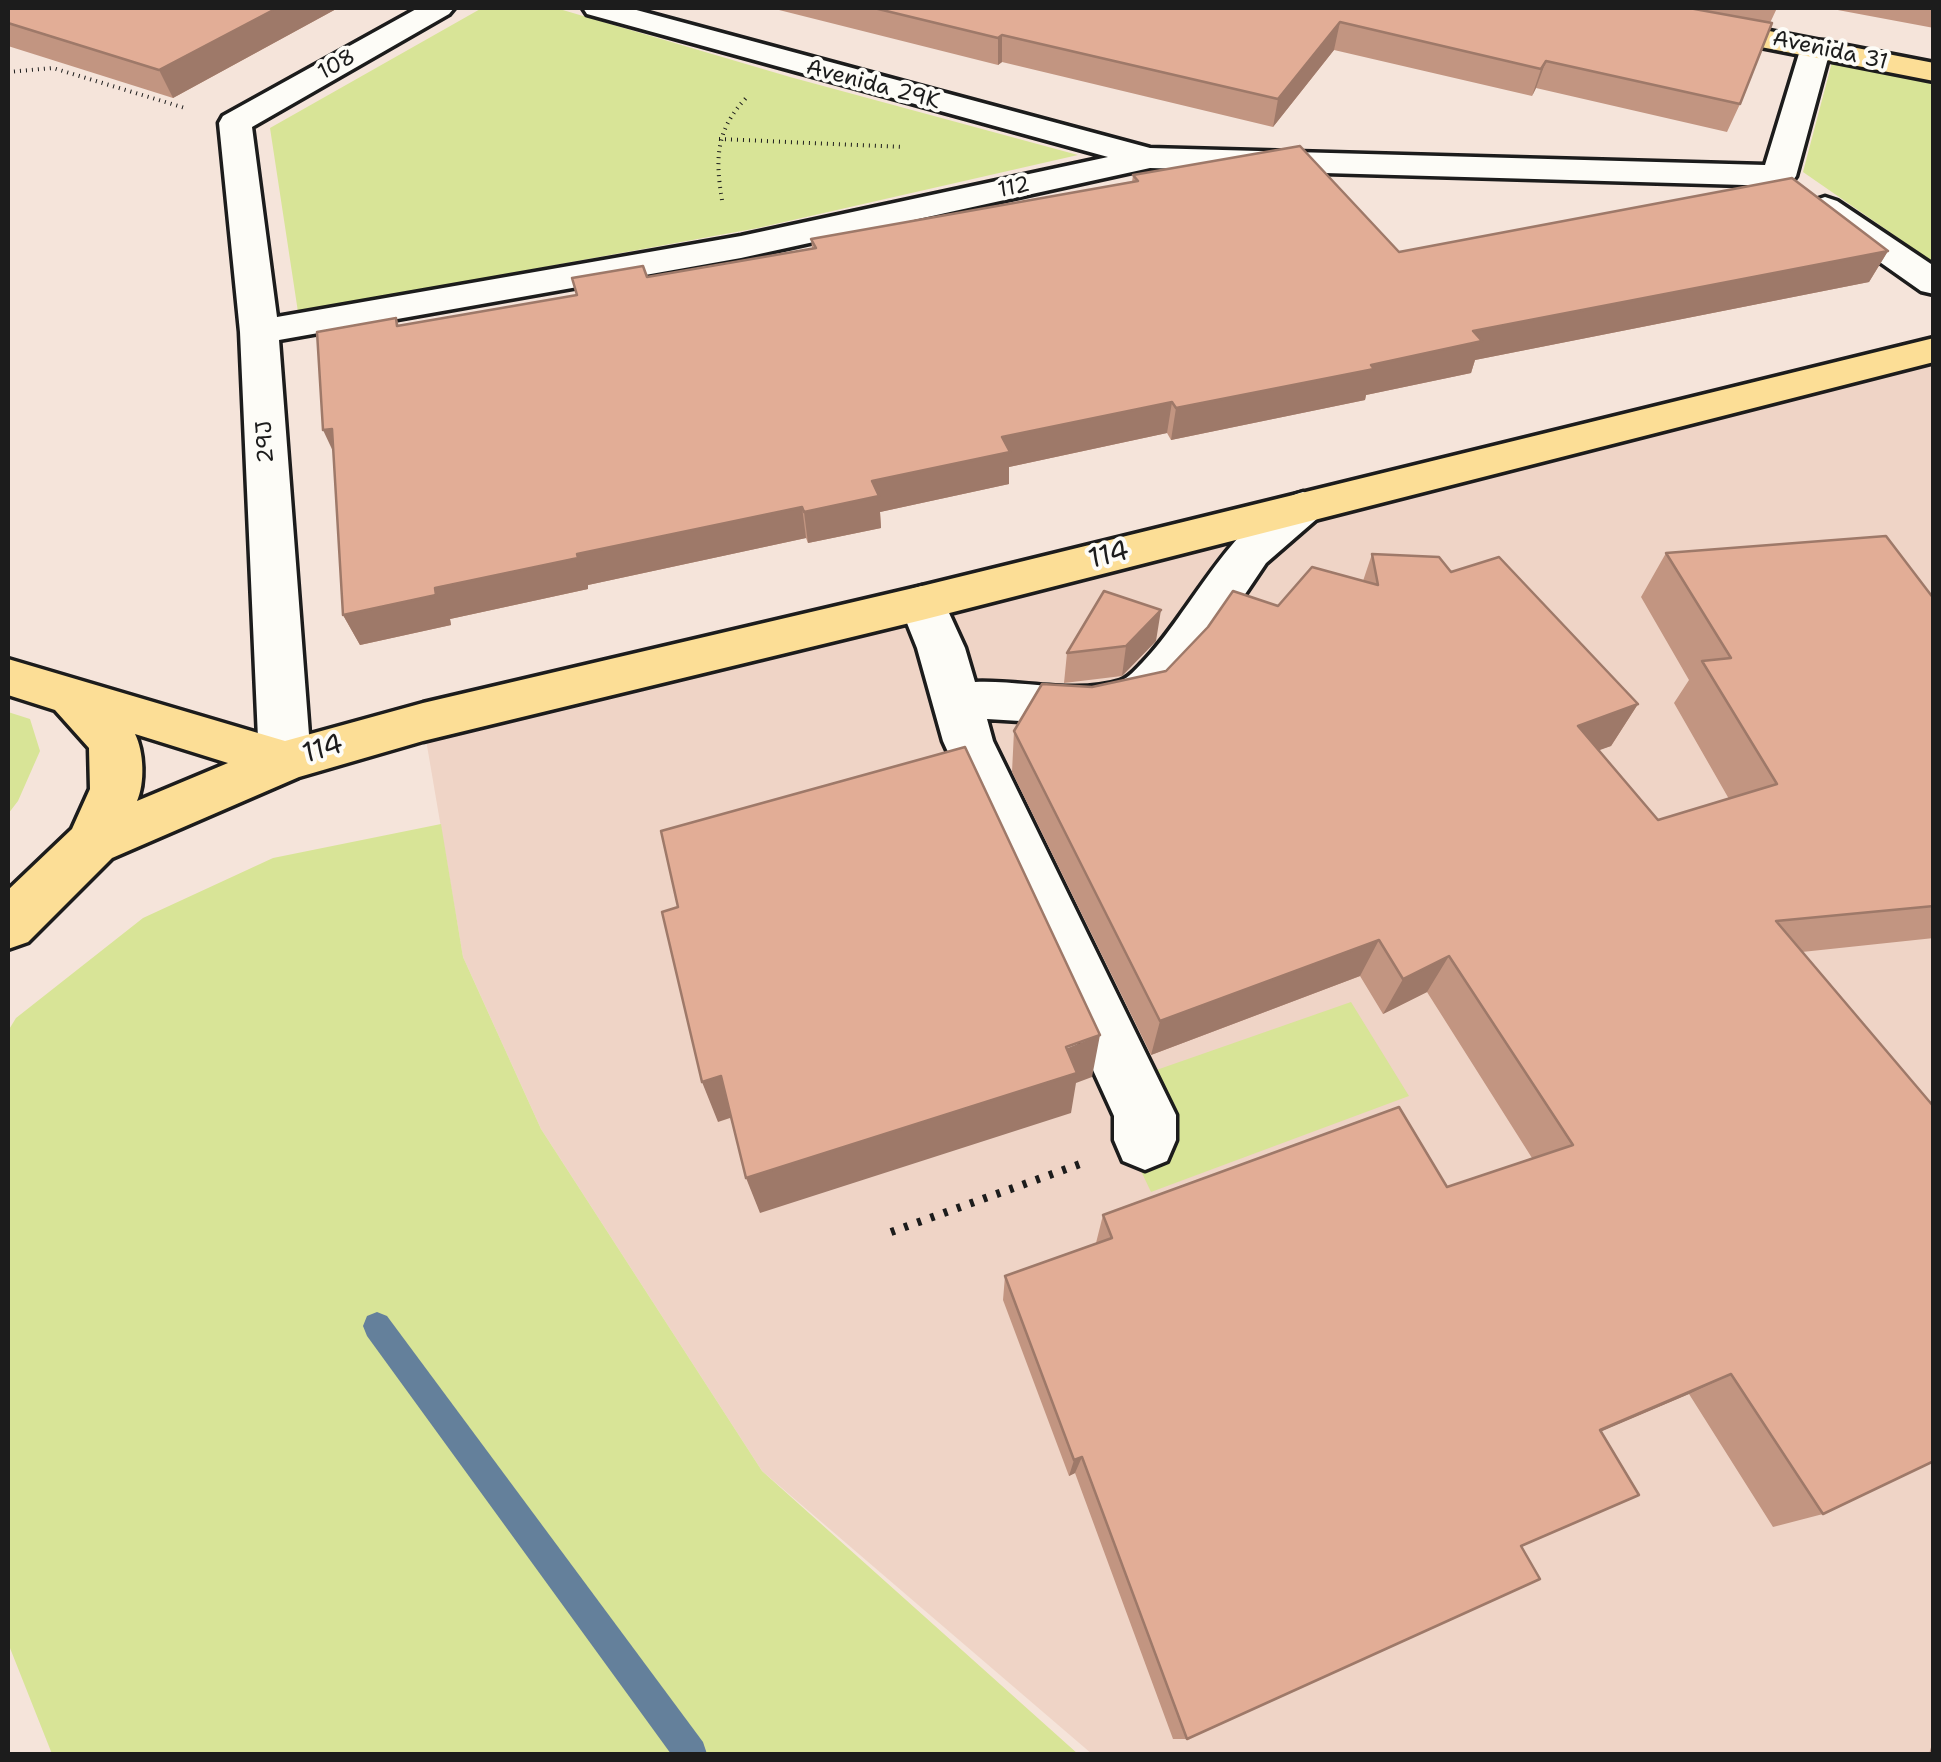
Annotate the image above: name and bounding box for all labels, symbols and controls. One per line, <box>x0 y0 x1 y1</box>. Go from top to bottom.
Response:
street label: Avenida 31 <box>1770 26 1890 76</box>
street label: 108 <box>313 44 361 86</box>
street label: Avenida 29K <box>803 54 943 116</box>
street label: 112 <box>996 172 1032 204</box>
street label: 29J <box>252 420 280 464</box>
street label: 114 <box>1085 535 1133 577</box>
street label: 114 <box>299 728 347 772</box>

